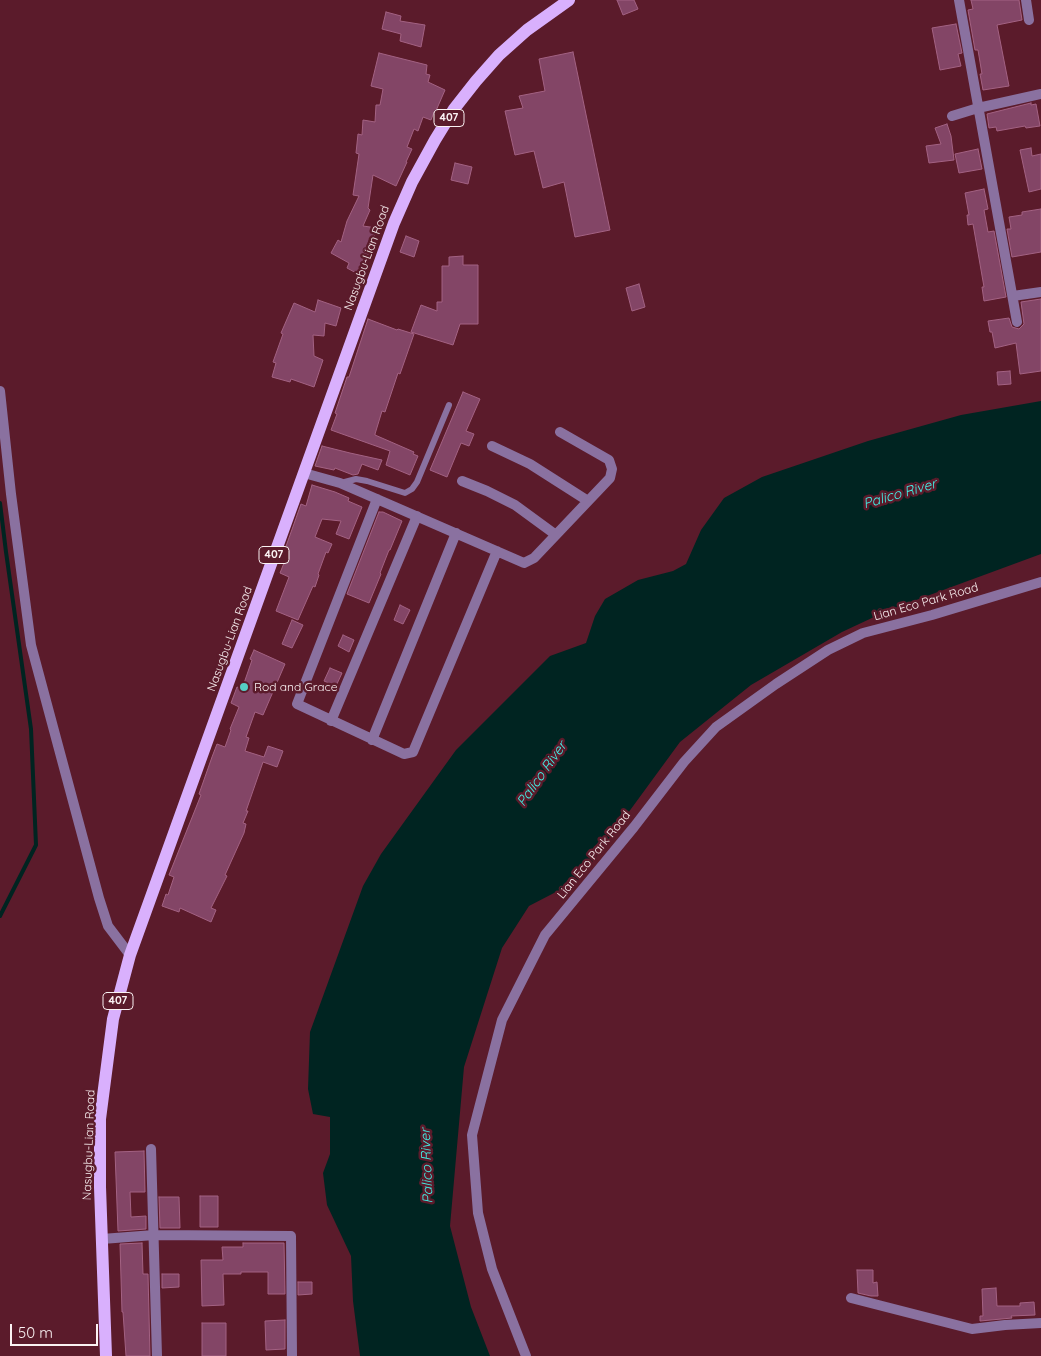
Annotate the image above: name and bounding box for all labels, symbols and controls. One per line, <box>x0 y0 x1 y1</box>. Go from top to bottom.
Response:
road number: 407 <box>434 110 464 126</box>
street label: Nasugbu-Lian Road <box>341 203 393 313</box>
water label: Palico River <box>861 476 939 512</box>
road number: 407 <box>259 546 289 564</box>
street label: Lian Eco Park Road <box>872 580 980 624</box>
street label: Nasugbu-Lian Road <box>204 584 256 694</box>
place label: Rod and Grace <box>254 680 338 694</box>
marker: Rod and Grace <box>238 681 250 693</box>
water label: Palico River <box>513 738 571 810</box>
street label: Lian Eco Park Road <box>554 808 634 902</box>
road number: 407 <box>103 992 133 1009</box>
street label: Nasugbu-Lian Road <box>80 1089 98 1201</box>
water label: Palico River <box>417 1128 437 1204</box>
scale bar <box>12 1314 100 1346</box>
text: 50 m <box>18 1323 53 1342</box>

